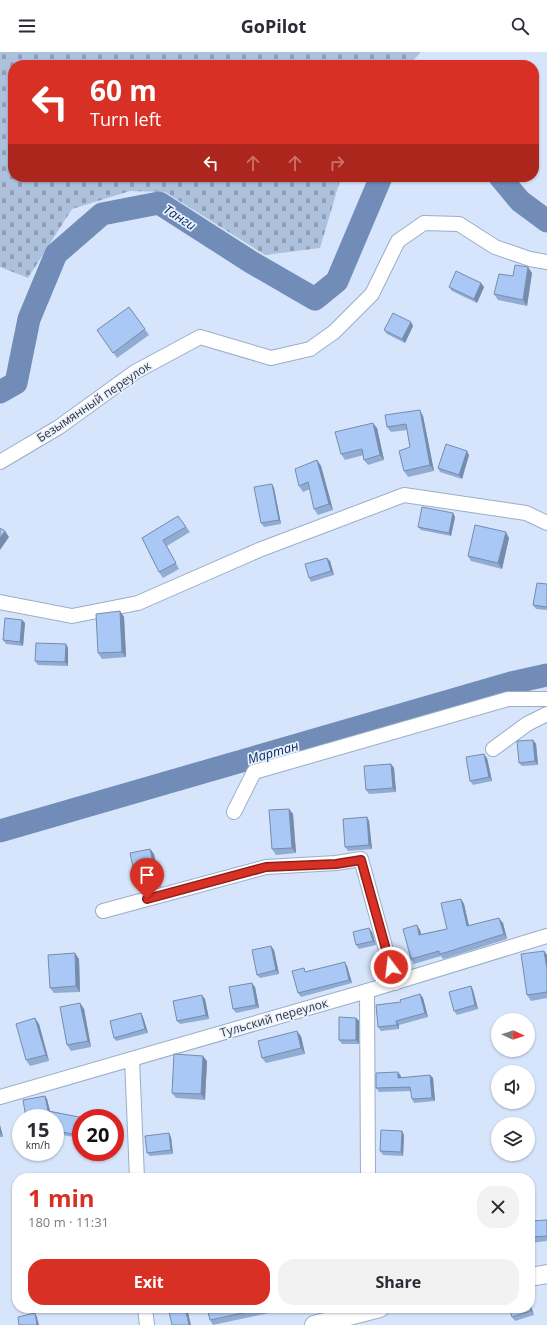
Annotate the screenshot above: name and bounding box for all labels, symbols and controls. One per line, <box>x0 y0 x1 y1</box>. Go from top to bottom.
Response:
text: GoPilot <box>241 14 306 38</box>
icon: menu <box>16 15 38 37</box>
icon: search <box>509 15 531 37</box>
text: 60 m <box>90 71 157 109</box>
icon: left <box>24 76 76 128</box>
text: Turn left <box>90 107 161 131</box>
icon: left <box>200 152 222 174</box>
icon: ahead <box>242 152 264 174</box>
icon: ahead <box>284 152 306 174</box>
icon: right <box>326 152 348 174</box>
water label: Танги <box>160 200 200 234</box>
street label: Безымянный переулок <box>33 357 155 446</box>
water label: Мартан <box>245 736 301 768</box>
pin <box>130 858 164 899</box>
icon: arrive <box>136 864 158 886</box>
position arrow <box>370 946 412 988</box>
street label: Тульский переулок <box>218 994 331 1041</box>
north arrow <box>491 1013 535 1057</box>
map controls <box>491 1013 535 1161</box>
button: sound <box>491 1065 535 1109</box>
speed limit sign: 20 <box>72 1109 124 1161</box>
text: 15 <box>27 1116 49 1143</box>
button: layers <box>491 1117 535 1161</box>
text: km/h <box>26 1138 50 1152</box>
text: 1 min <box>28 1181 95 1214</box>
button: close <box>477 1186 519 1228</box>
text: 180 m · 11:31 <box>28 1213 109 1231</box>
button: Exit <box>28 1259 270 1305</box>
button: Share <box>278 1259 519 1305</box>

